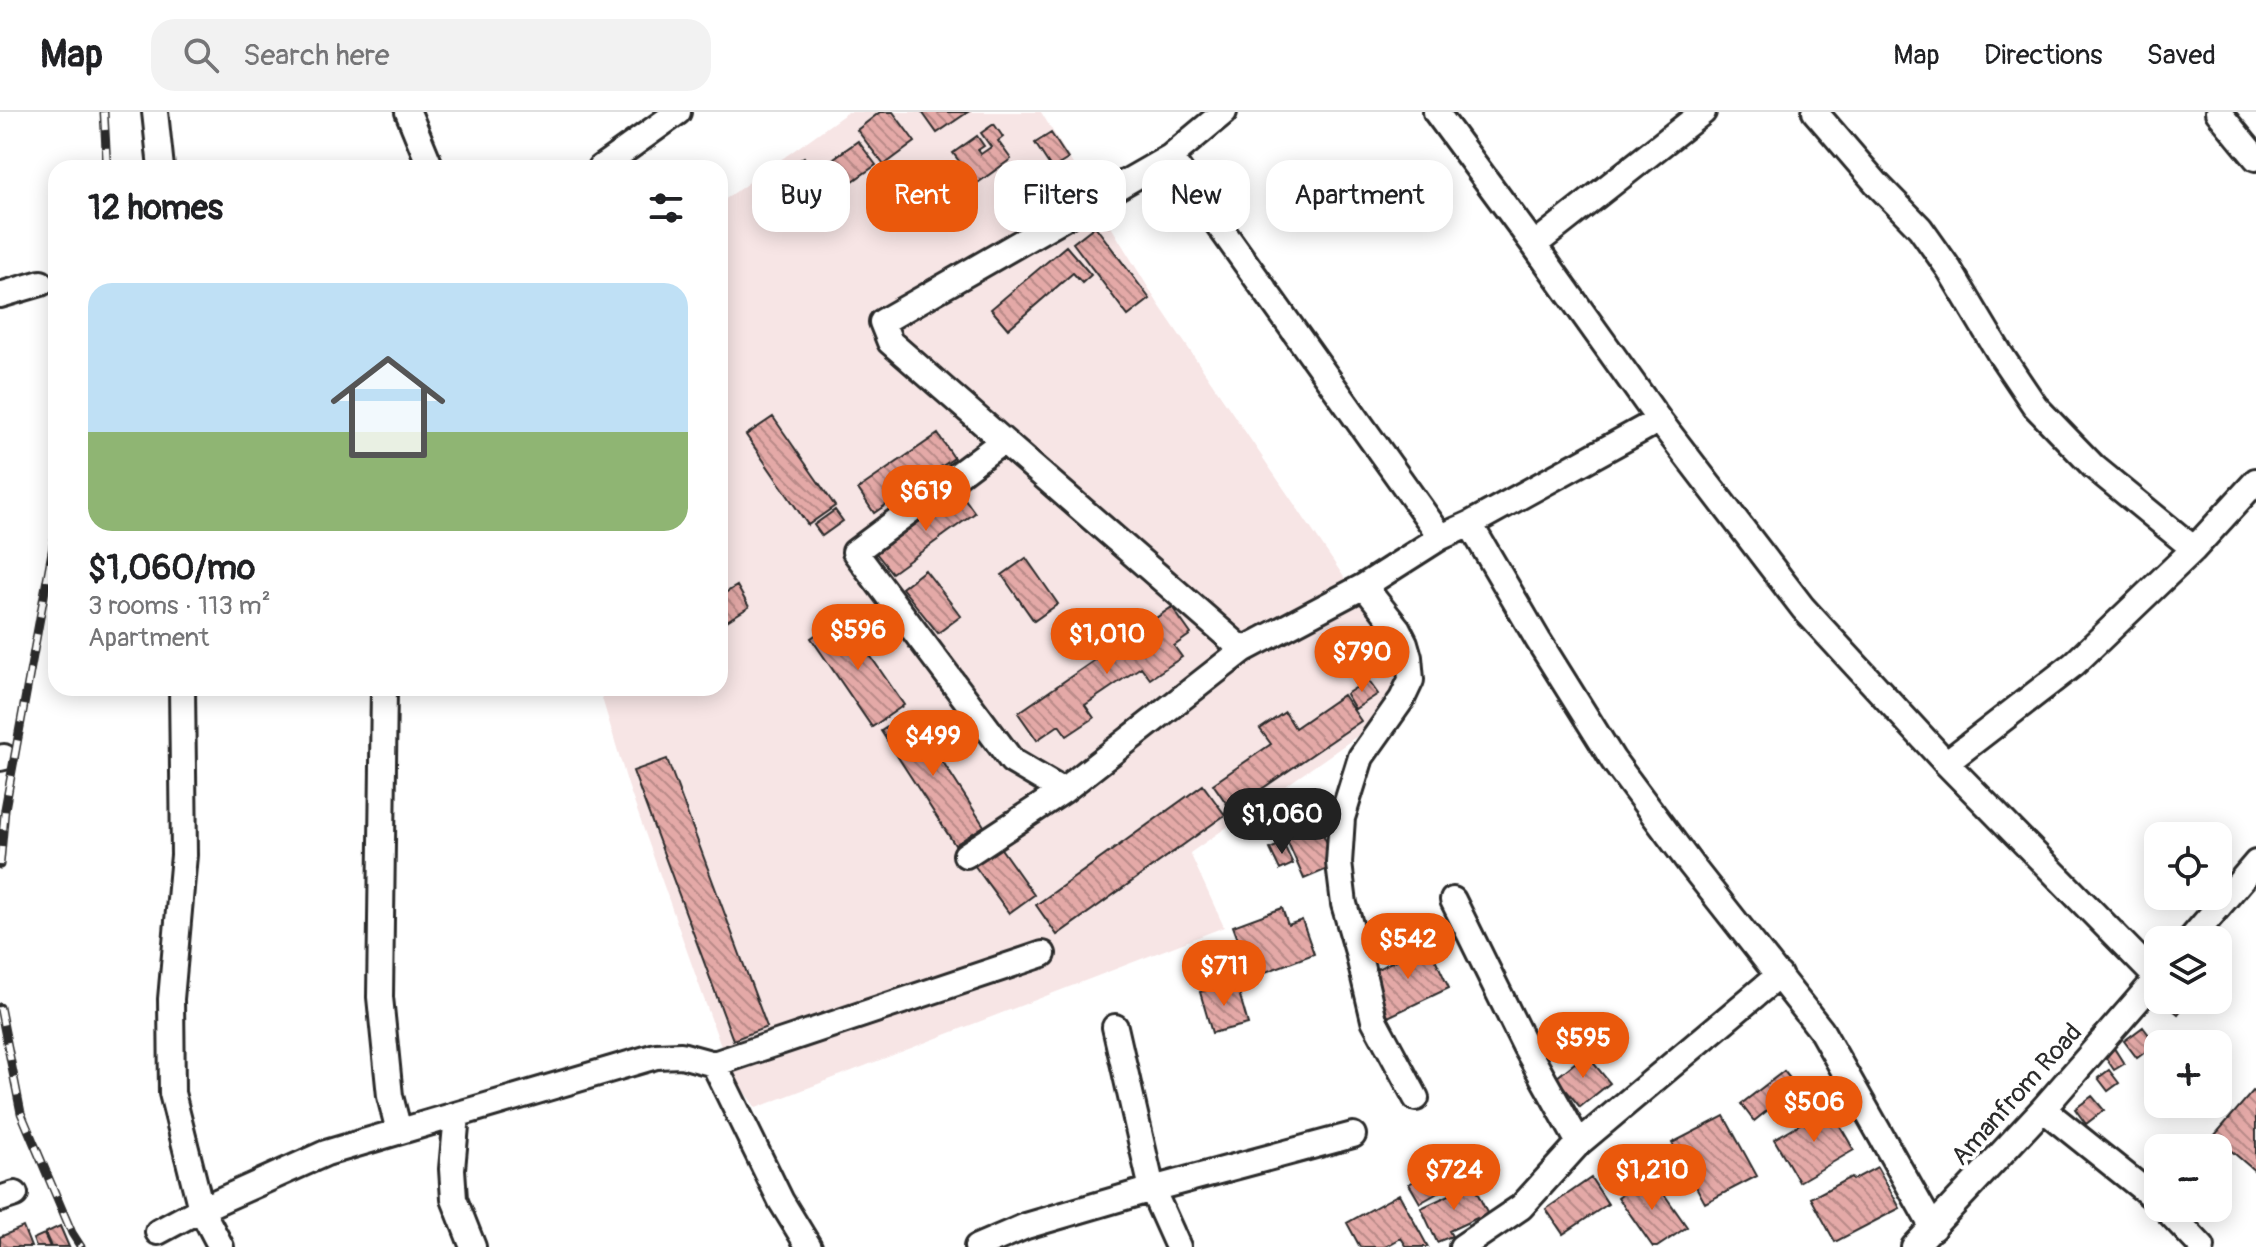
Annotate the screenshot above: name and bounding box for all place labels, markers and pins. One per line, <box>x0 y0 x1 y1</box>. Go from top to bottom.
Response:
pin: $619 <box>879 465 973 533</box>
pin: $596 <box>811 604 905 672</box>
pin: $1,010 <box>1042 608 1172 676</box>
pin: $790 <box>1315 626 1409 694</box>
pin: $499 <box>886 710 980 778</box>
pin: $1,060 <box>1217 788 1347 856</box>
pin: $542 <box>1361 913 1455 981</box>
pin: $711 <box>1177 940 1271 1008</box>
pin: $595 <box>1536 1012 1630 1080</box>
pin: $506 <box>1767 1076 1861 1144</box>
pin: $724 <box>1407 1144 1501 1212</box>
pin: $1,210 <box>1587 1144 1717 1212</box>

